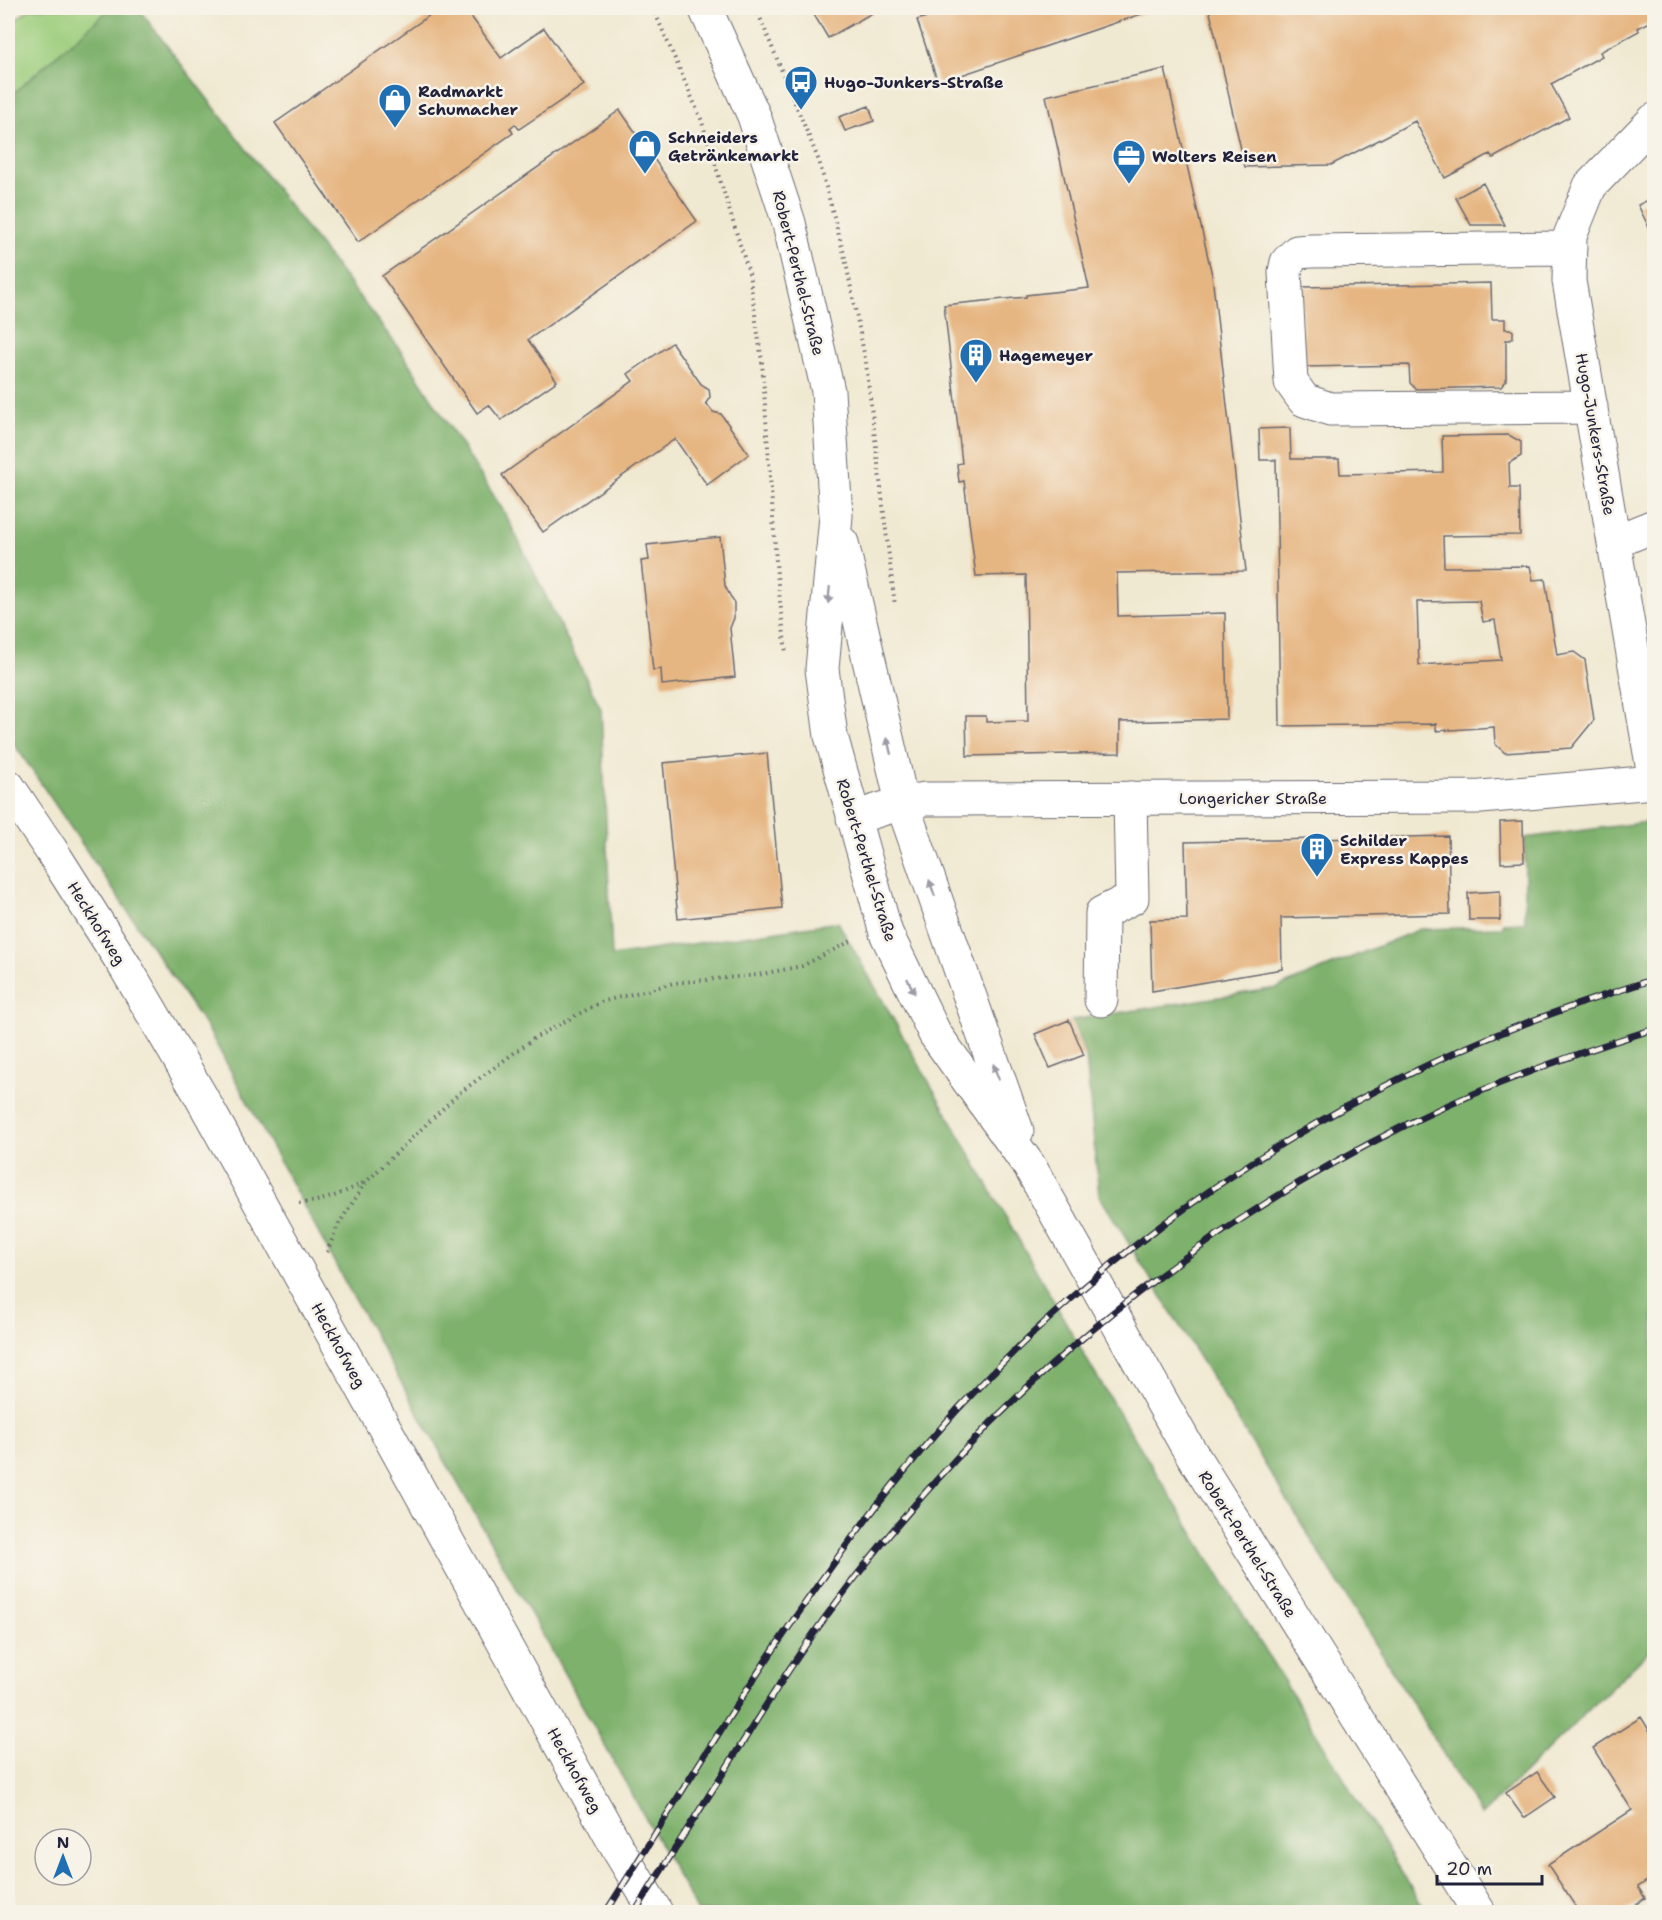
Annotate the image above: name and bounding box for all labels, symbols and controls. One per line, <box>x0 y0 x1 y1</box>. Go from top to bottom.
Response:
bus stop icon: Hugo-Junkers-Straße <box>783 64 819 111</box>
place label: Hugo-Junkers-Straße <box>824 72 1004 93</box>
place label: Radmarkt Schumacher <box>418 81 519 120</box>
shop icon: Radmarkt Schumacher <box>377 82 413 129</box>
place label: Schneiders Getränkemarkt <box>668 127 799 166</box>
shop icon: Schneiders Getränkemarkt <box>627 128 663 175</box>
office icon: Wolters Reisen <box>1111 138 1147 185</box>
place label: Wolters Reisen <box>1152 146 1277 167</box>
street label: Robert-Perthel-Straße <box>768 188 829 358</box>
building icon: Hagemeyer <box>958 337 994 384</box>
place label: Hagemeyer <box>999 345 1093 366</box>
street label: Hugo-Junkers-Straße <box>1571 351 1620 517</box>
one-way arrow <box>824 586 834 605</box>
one-way arrow <box>884 737 894 755</box>
street label: Robert-Perthel-Straße <box>832 776 901 944</box>
street label: Longericher Straße <box>1179 788 1327 809</box>
place label: Schilder Express Kappes <box>1340 830 1469 869</box>
building icon: Schilder Express Kappes <box>1299 831 1335 878</box>
street label: Heckhofweg <box>63 878 131 969</box>
one-way arrow <box>927 879 937 897</box>
one-way arrow <box>907 977 916 994</box>
one-way arrow <box>991 1063 1001 1081</box>
street label: Heckhofweg <box>306 1299 371 1392</box>
street label: Robert-Perthel-Straße <box>1194 1467 1301 1622</box>
street label: Heckhofweg <box>542 1724 607 1817</box>
north arrow <box>33 1827 93 1887</box>
text: N <box>57 1832 69 1853</box>
scale bar <box>1437 1848 1542 1886</box>
text: 20 m <box>1446 1857 1492 1881</box>

